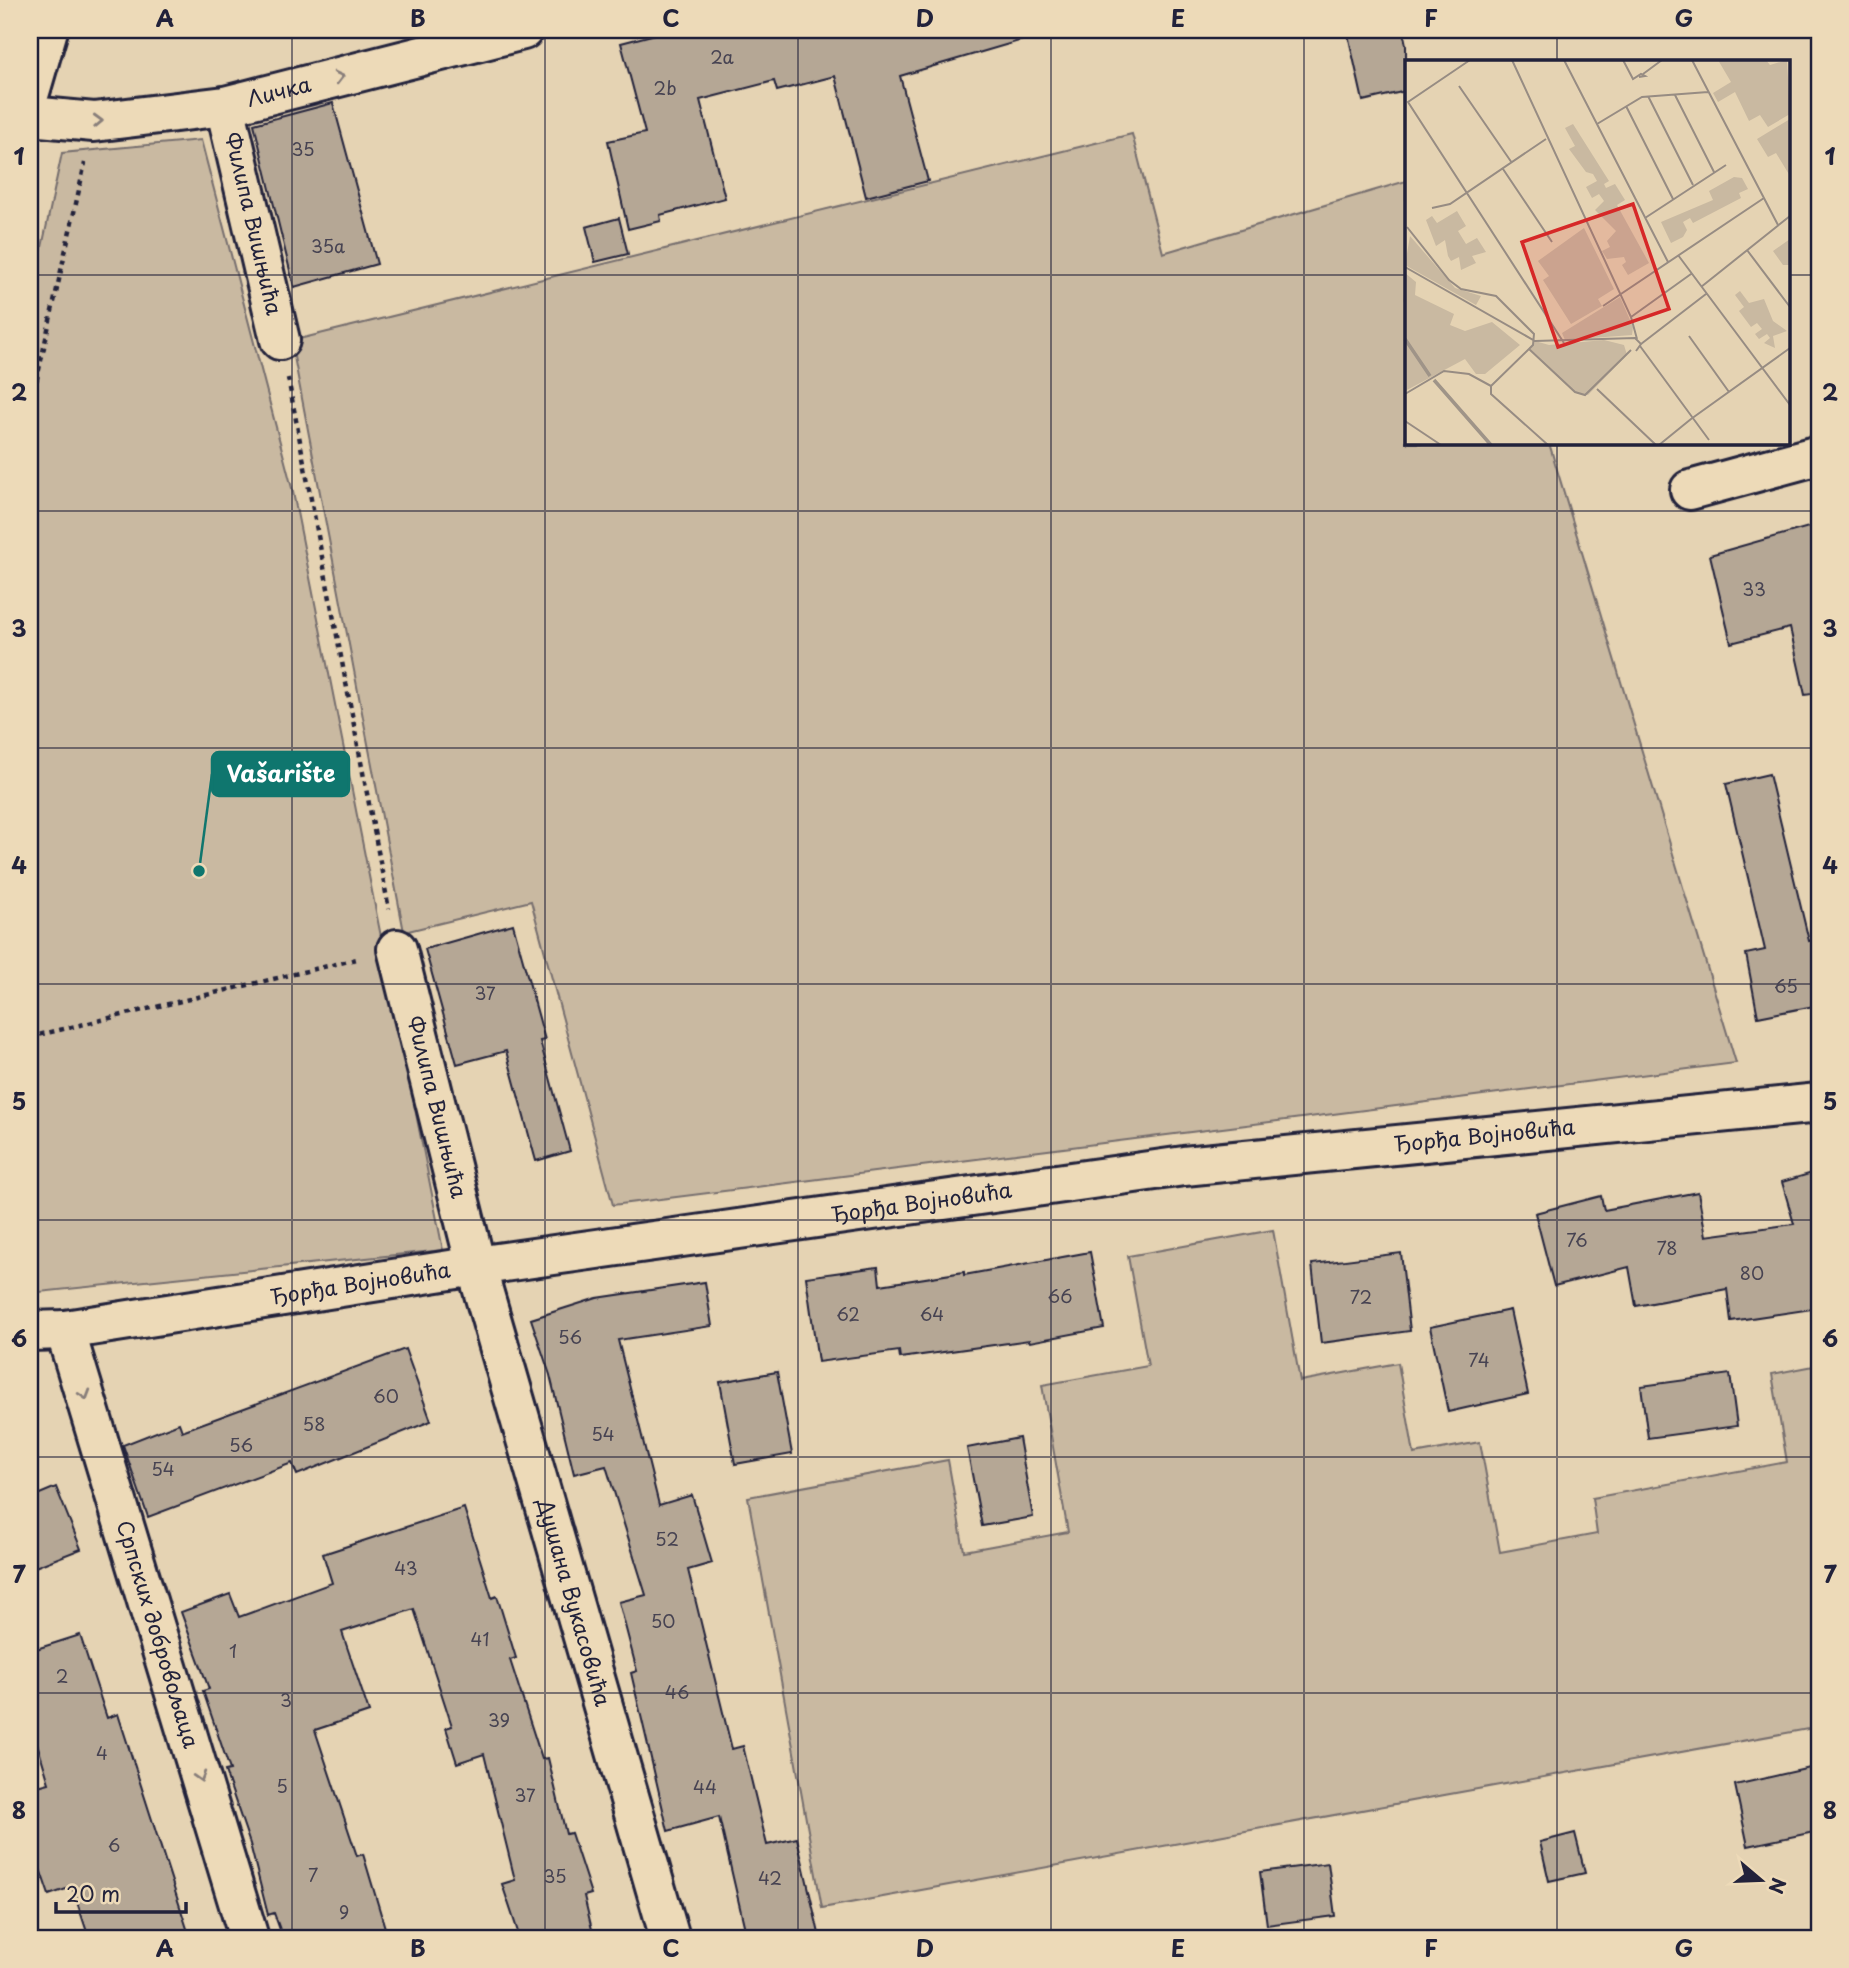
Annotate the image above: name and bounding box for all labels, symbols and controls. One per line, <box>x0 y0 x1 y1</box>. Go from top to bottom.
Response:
text: A <box>156 0 174 35</box>
text: B <box>410 0 426 35</box>
text: C <box>662 0 680 35</box>
text: D <box>916 0 934 35</box>
text: E <box>1171 0 1185 35</box>
text: F <box>1424 0 1438 35</box>
text: G <box>1675 0 1693 35</box>
house number: 2a <box>710 43 735 70</box>
inset map <box>1405 60 1790 444</box>
street label: Личка <box>243 67 315 114</box>
one-way arrow <box>333 71 345 85</box>
house number: 2b <box>653 74 677 101</box>
one-way arrow <box>92 113 103 128</box>
street label: Филипа Вишњића <box>218 129 292 319</box>
house number: 35 <box>291 135 315 162</box>
text: 1 <box>14 138 25 173</box>
text: 1 <box>1825 138 1836 173</box>
house number: 35a <box>311 232 345 259</box>
text: 2 <box>11 374 27 409</box>
text: 2 <box>1822 374 1838 409</box>
house number: 33 <box>1742 575 1766 602</box>
text: 3 <box>11 610 27 645</box>
text: 3 <box>1822 610 1838 645</box>
callout: Vašarište <box>212 752 349 796</box>
text: Vašarište <box>226 755 336 790</box>
text: 4 <box>11 847 27 882</box>
text: 4 <box>1822 847 1838 882</box>
house number: 65 <box>1774 972 1798 999</box>
house number: 37 <box>474 979 496 1006</box>
street label: Филипа Вишњића <box>400 1012 477 1202</box>
text: 5 <box>12 1083 26 1118</box>
text: 5 <box>1823 1083 1837 1118</box>
street label: Ђорђа Војновића <box>1392 1109 1577 1159</box>
street label: Ђорђа Војновића <box>829 1172 1014 1230</box>
house number: 76 <box>1566 1226 1588 1253</box>
house number: 78 <box>1657 1234 1678 1261</box>
street label: Ђорђа Војновића <box>268 1252 453 1312</box>
house number: 80 <box>1740 1259 1764 1286</box>
house number: 66 <box>1048 1282 1072 1309</box>
house number: 72 <box>1350 1283 1372 1310</box>
house number: 62 <box>836 1300 860 1327</box>
house number: 64 <box>920 1300 944 1327</box>
text: 6 <box>11 1320 27 1355</box>
text: 6 <box>1822 1320 1838 1355</box>
house number: 56 <box>558 1323 582 1350</box>
house number: 74 <box>1468 1346 1490 1373</box>
house number: 60 <box>373 1382 399 1409</box>
one-way arrow <box>76 1389 91 1401</box>
house number: 58 <box>303 1410 325 1437</box>
house number: 54 <box>591 1420 615 1447</box>
house number: 56 <box>229 1431 253 1458</box>
house number: 54 <box>151 1455 175 1482</box>
street label: Душана Вукасовића <box>530 1494 620 1710</box>
street label: Српских добровољаца <box>109 1516 209 1752</box>
house number: 52 <box>655 1525 679 1552</box>
house number: 43 <box>394 1554 418 1581</box>
text: 7 <box>12 1556 26 1591</box>
text: 7 <box>1823 1556 1837 1591</box>
house number: 50 <box>651 1607 675 1634</box>
house number: 41 <box>471 1625 489 1652</box>
house number: 1 <box>229 1637 237 1664</box>
house number: 2 <box>56 1662 68 1689</box>
house number: 46 <box>665 1678 689 1705</box>
house number: 3 <box>280 1686 292 1713</box>
house number: 39 <box>488 1706 510 1733</box>
house number: 4 <box>96 1739 108 1766</box>
one-way arrow <box>192 1771 207 1783</box>
house number: 5 <box>276 1772 288 1799</box>
house number: 44 <box>693 1773 717 1800</box>
house number: 37 <box>514 1781 536 1808</box>
text: 8 <box>12 1792 26 1827</box>
text: 8 <box>1823 1792 1837 1827</box>
house number: 6 <box>108 1831 120 1858</box>
north arrow <box>1727 1846 1797 1916</box>
house number: 7 <box>308 1861 318 1888</box>
house number: 35 <box>543 1862 567 1889</box>
house number: 42 <box>758 1864 782 1891</box>
scale bar <box>56 1870 186 1914</box>
text: N <box>1762 1874 1794 1898</box>
text: 20 m <box>66 1877 120 1909</box>
house number: 9 <box>339 1898 349 1925</box>
text: A <box>156 1930 174 1965</box>
text: B <box>410 1930 426 1965</box>
text: C <box>662 1930 680 1965</box>
text: D <box>916 1930 934 1965</box>
text: E <box>1171 1930 1185 1965</box>
text: F <box>1424 1930 1438 1965</box>
text: G <box>1675 1930 1693 1965</box>

